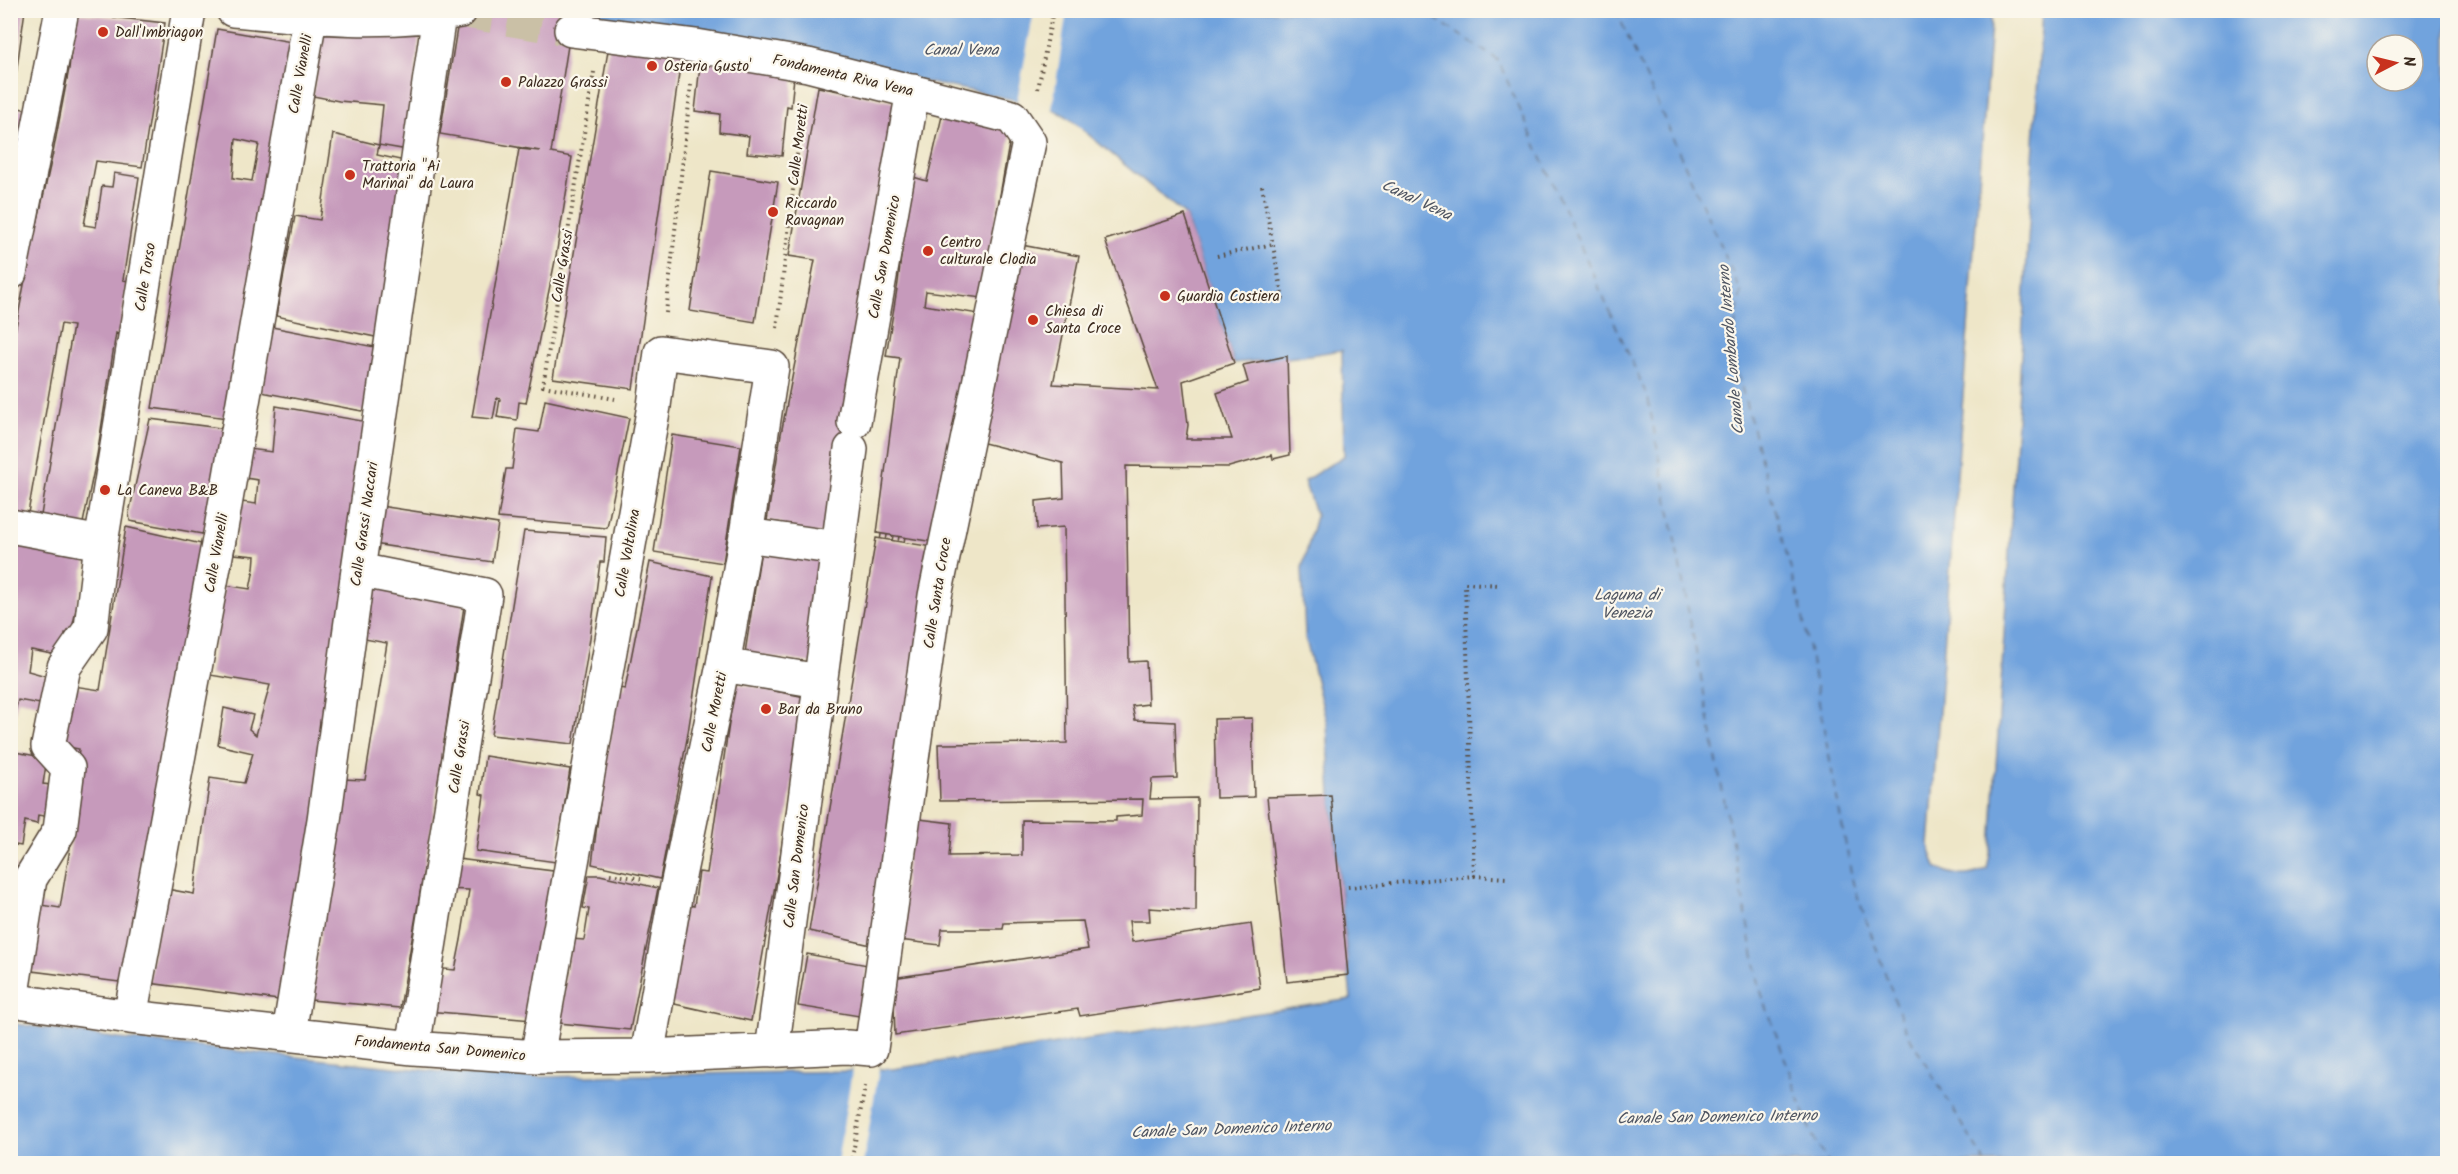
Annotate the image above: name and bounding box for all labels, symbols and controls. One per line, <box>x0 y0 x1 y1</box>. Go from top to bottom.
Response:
place label: Dall'Imbriagon <box>115 21 203 45</box>
marker: Dall'Imbriagon <box>96 25 110 39</box>
street label: Calle Vianelli <box>282 31 320 116</box>
north arrow <box>2365 33 2425 93</box>
water label: Canal Vena <box>923 38 1000 63</box>
street label: Fondamenta Riva Vena <box>770 48 916 104</box>
place label: Osteria Gusto' <box>664 55 752 79</box>
text: N <box>2395 55 2421 68</box>
marker: Osteria Gusto' <box>645 59 659 73</box>
place label: Palazzo Grassi <box>518 71 609 95</box>
marker: Palazzo Grassi <box>499 75 513 89</box>
street label: Calle Moretti <box>782 102 816 187</box>
place label: Trattoria "Ai Marinai" da Laura <box>362 155 474 196</box>
marker: Trattoria "Ai Marinai" da Laura <box>343 168 357 182</box>
water label: Canal Vena <box>1377 173 1457 228</box>
place label: Riccardo Ravagnan <box>785 192 844 233</box>
street label: Calle San Domenico <box>862 193 908 321</box>
marker: Riccardo Ravagnan <box>766 205 780 219</box>
street label: Calle Grassi <box>545 226 581 304</box>
place label: Centro culturale Clodia <box>940 231 1037 272</box>
street label: Calle Torso <box>129 241 163 313</box>
marker: Centro culturale Clodia <box>921 244 935 258</box>
water label: Canale Lombardo Interno <box>1711 262 1751 436</box>
place label: Guardia Costiera <box>1177 285 1280 309</box>
marker: Guardia Costiera <box>1158 289 1172 303</box>
place label: Chiesa di Santa Croce <box>1045 300 1121 341</box>
marker: Chiesa di Santa Croce <box>1026 313 1040 327</box>
street label: Calle Grassi Naccari <box>344 459 386 588</box>
place label: La Caneva B&B <box>117 479 218 503</box>
marker: La Caneva B&B <box>98 483 112 497</box>
street label: Calle Voltolina <box>608 507 648 599</box>
street label: Calle Vianelli <box>198 510 236 595</box>
street label: Calle Santa Croce <box>917 536 959 650</box>
water label: Laguna di Venezia <box>1594 583 1663 626</box>
street label: Calle Moretti <box>695 668 735 755</box>
place label: Bar da Bruno <box>778 698 863 722</box>
marker: Bar da Bruno <box>759 702 773 716</box>
street label: Calle Grassi <box>442 717 478 795</box>
street label: Calle San Domenico <box>777 802 817 930</box>
street label: Fondamenta San Domenico <box>353 1030 527 1068</box>
water label: Canale San Domenico Interno <box>1617 1103 1819 1132</box>
water label: Canale San Domenico Interno <box>1131 1113 1333 1145</box>

